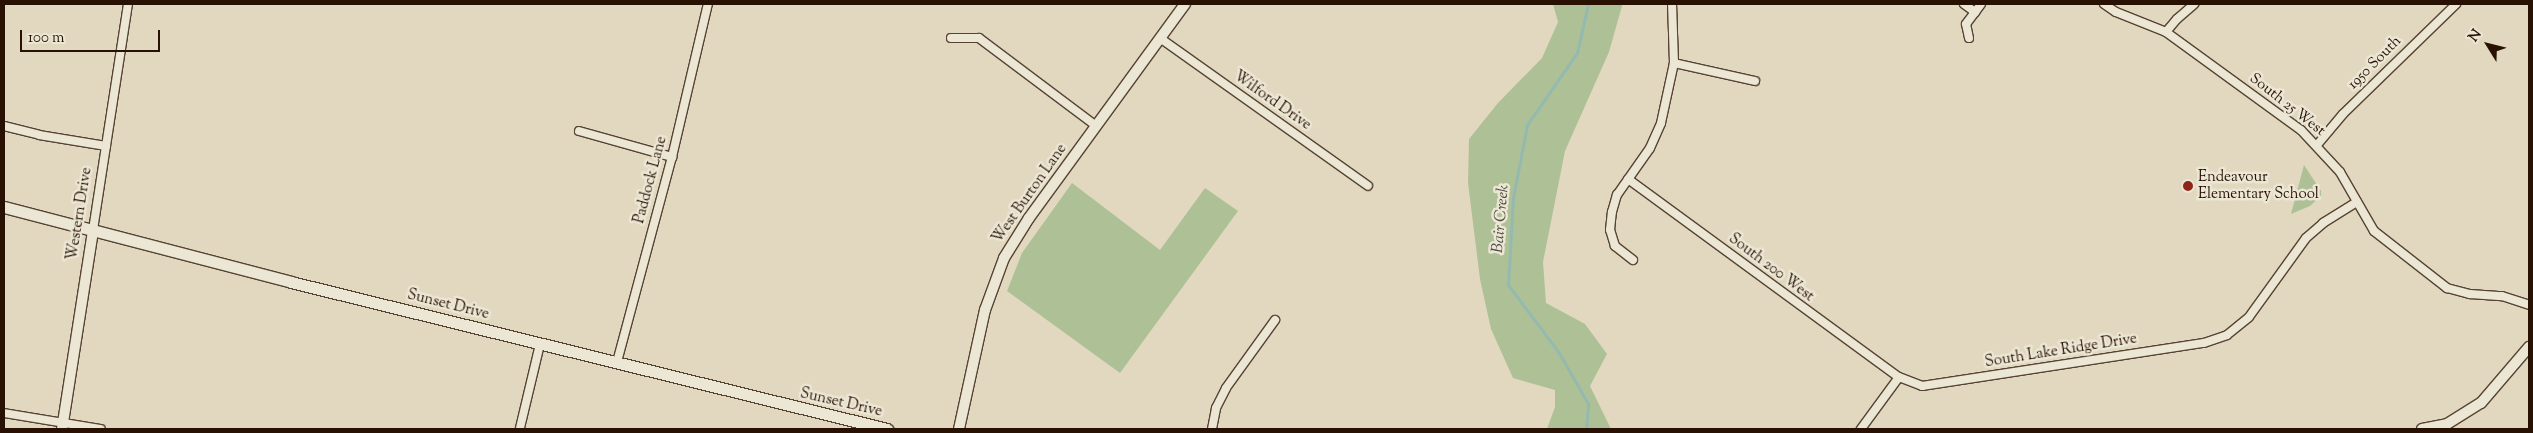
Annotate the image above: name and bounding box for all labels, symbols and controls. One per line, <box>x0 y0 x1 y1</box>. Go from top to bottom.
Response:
scale bar <box>22 20 162 52</box>
north arrow <box>2463 20 2513 70</box>
text: N <box>2464 26 2487 47</box>
text: 100 m <box>28 28 64 49</box>
street label: 1950 South <box>2344 32 2406 94</box>
street label: Wilford Drive <box>1230 68 1314 134</box>
street label: South 25 West <box>2245 70 2329 140</box>
street label: Paddock Lane <box>631 134 671 226</box>
street label: West Burton Lane <box>989 141 1071 247</box>
street label: Western Drive <box>64 166 96 262</box>
place label: Endeavour Elementary School <box>2198 168 2319 203</box>
marker: Endeavour Elementary School <box>2182 180 2194 192</box>
water label: Bair Creek <box>1489 184 1515 254</box>
street label: South 200 West <box>1725 230 1817 306</box>
street label: Sunset Drive <box>405 286 491 324</box>
street label: South Lake Ridge Drive <box>1984 330 2138 372</box>
street label: Sunset Drive <box>798 385 884 421</box>

